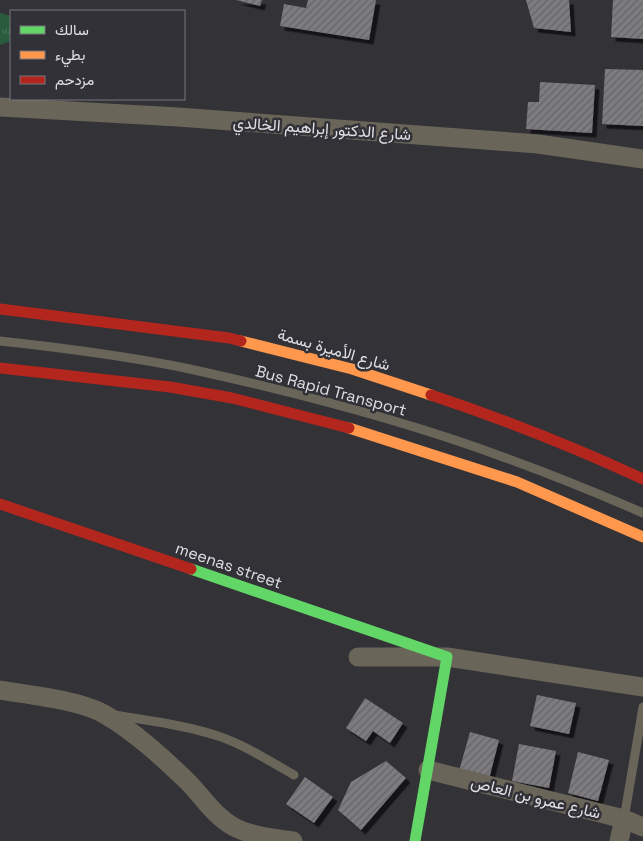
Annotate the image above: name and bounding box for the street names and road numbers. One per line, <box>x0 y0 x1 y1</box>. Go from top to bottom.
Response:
street label: شارع الدكتور إبراهيم الخالدي <box>232 112 412 148</box>
street label: شارع الأميرة بسمة <box>275 323 393 377</box>
street label: Bus Rapid Transport <box>253 360 409 421</box>
street label: meenas street <box>173 537 285 594</box>
street label: شارع عمرو بن العاص <box>469 771 603 825</box>

